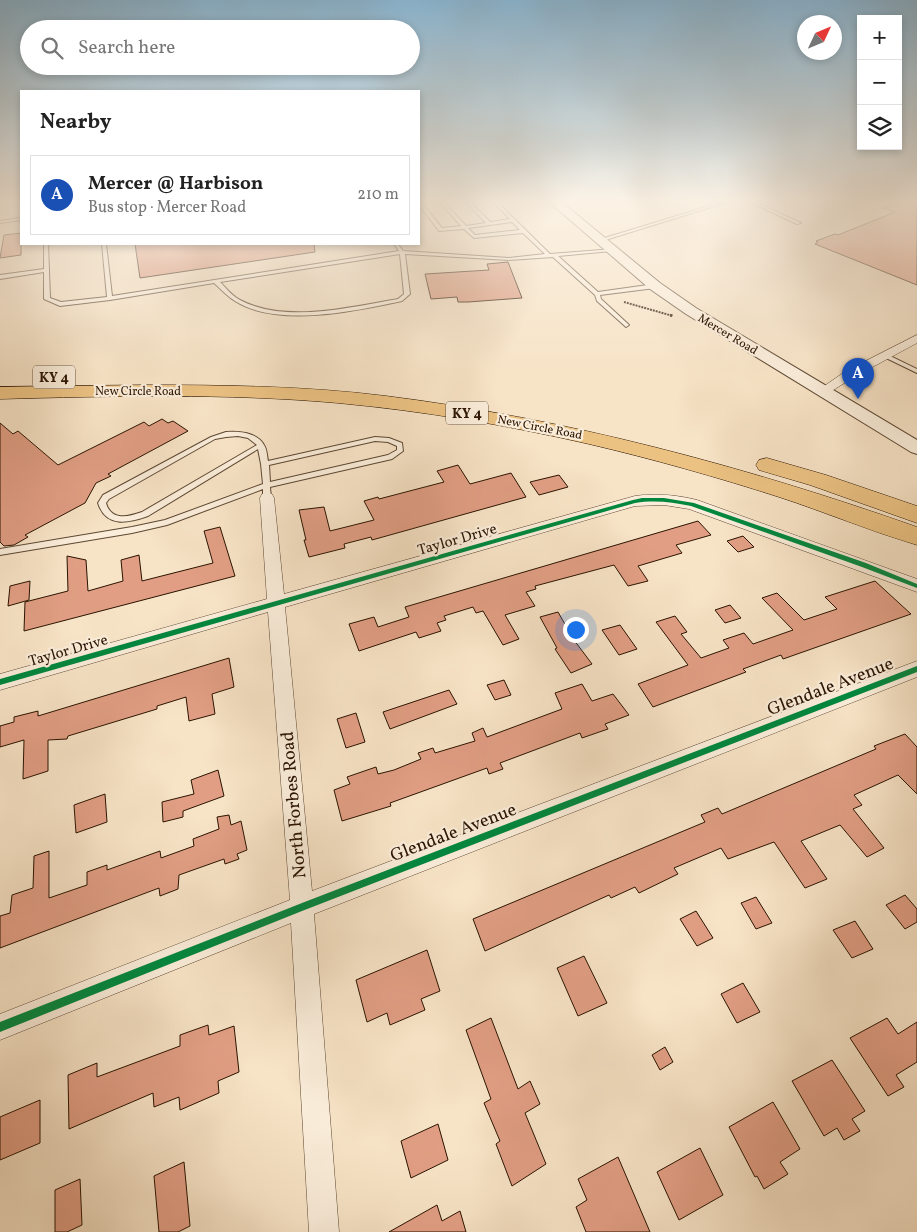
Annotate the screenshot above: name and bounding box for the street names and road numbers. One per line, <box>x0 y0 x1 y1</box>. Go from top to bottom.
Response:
street label: Mercer Road <box>695 311 761 359</box>
road number: KY 4 <box>33 366 75 388</box>
street label: New Circle Road <box>95 384 181 400</box>
road number: KY 4 <box>446 402 488 424</box>
street label: New Circle Road <box>496 412 584 444</box>
street label: Taylor Drive <box>415 519 499 562</box>
street label: Taylor Drive <box>26 630 110 673</box>
street label: Glendale Avenue <box>764 652 897 723</box>
street label: North Forbes Road <box>276 730 313 880</box>
street label: Glendale Avenue <box>387 798 520 869</box>

